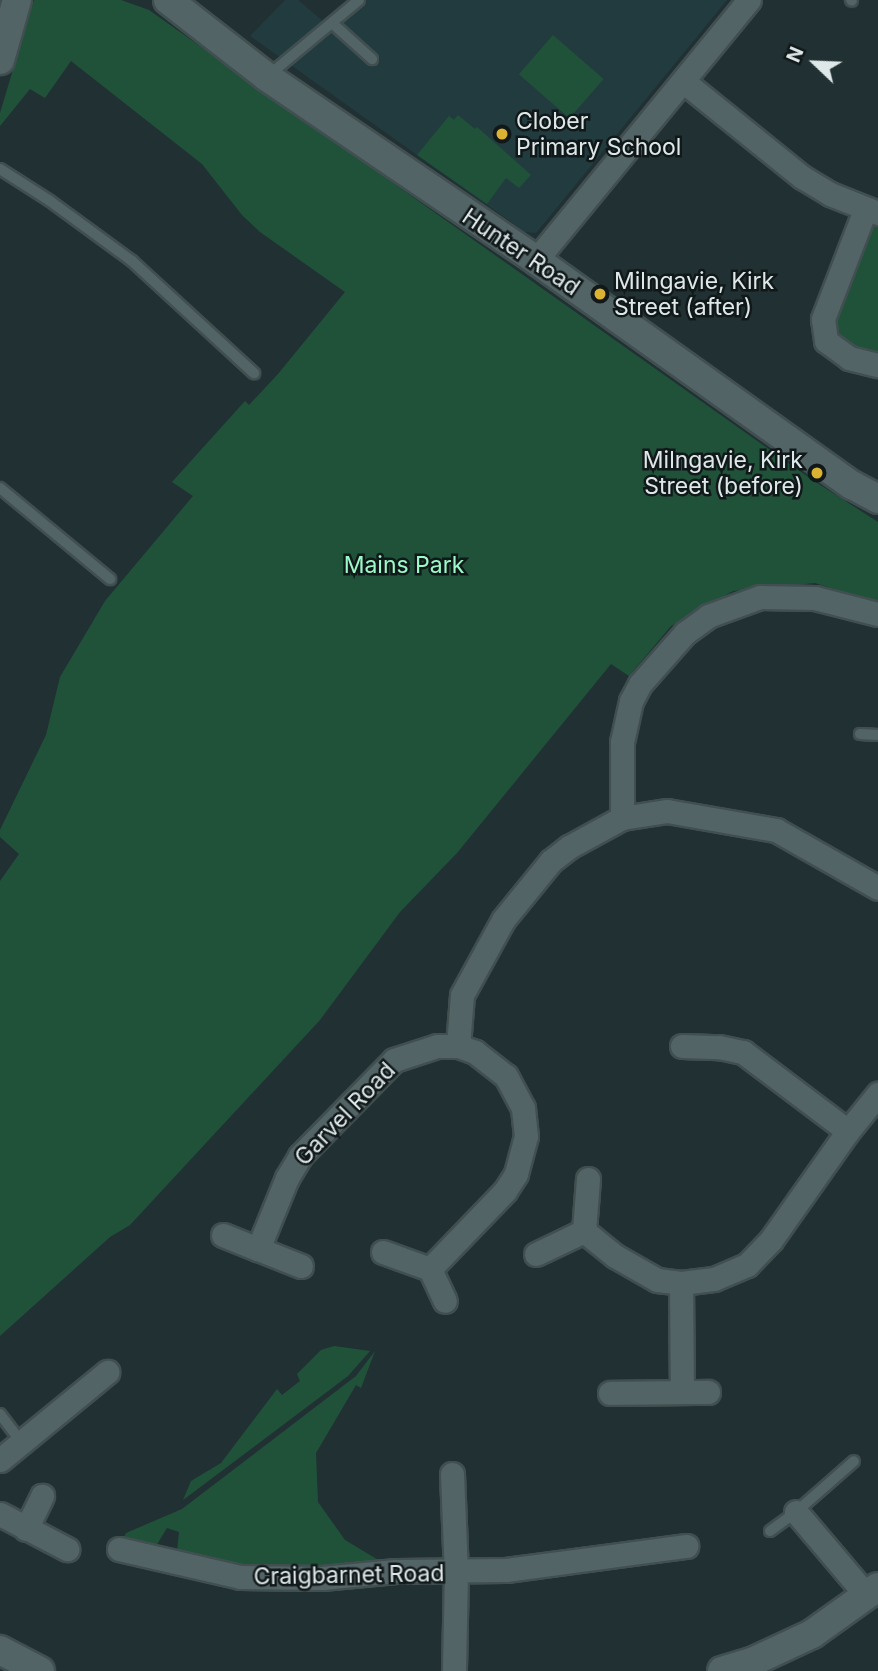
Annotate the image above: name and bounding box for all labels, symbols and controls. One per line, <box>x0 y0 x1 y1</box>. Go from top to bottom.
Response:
north arrow <box>780 28 850 98</box>
text: N <box>782 43 809 66</box>
place label: Clober Primary School <box>516 107 681 161</box>
marker: Clober Primary School <box>494 126 510 142</box>
street label: Hunter Road <box>457 203 585 301</box>
place label: Milngavie, Kirk Street (after) <box>614 267 774 321</box>
marker: Milngavie, Kirk Street (after) <box>592 286 608 302</box>
place label: Milngavie, Kirk Street (before) <box>643 446 803 500</box>
marker: Milngavie, Kirk Street (before) <box>809 465 825 481</box>
park label: Mains Park <box>344 551 464 579</box>
street label: Garvel Road <box>289 1057 401 1171</box>
street label: Craigbarnet Road <box>253 1560 445 1590</box>

